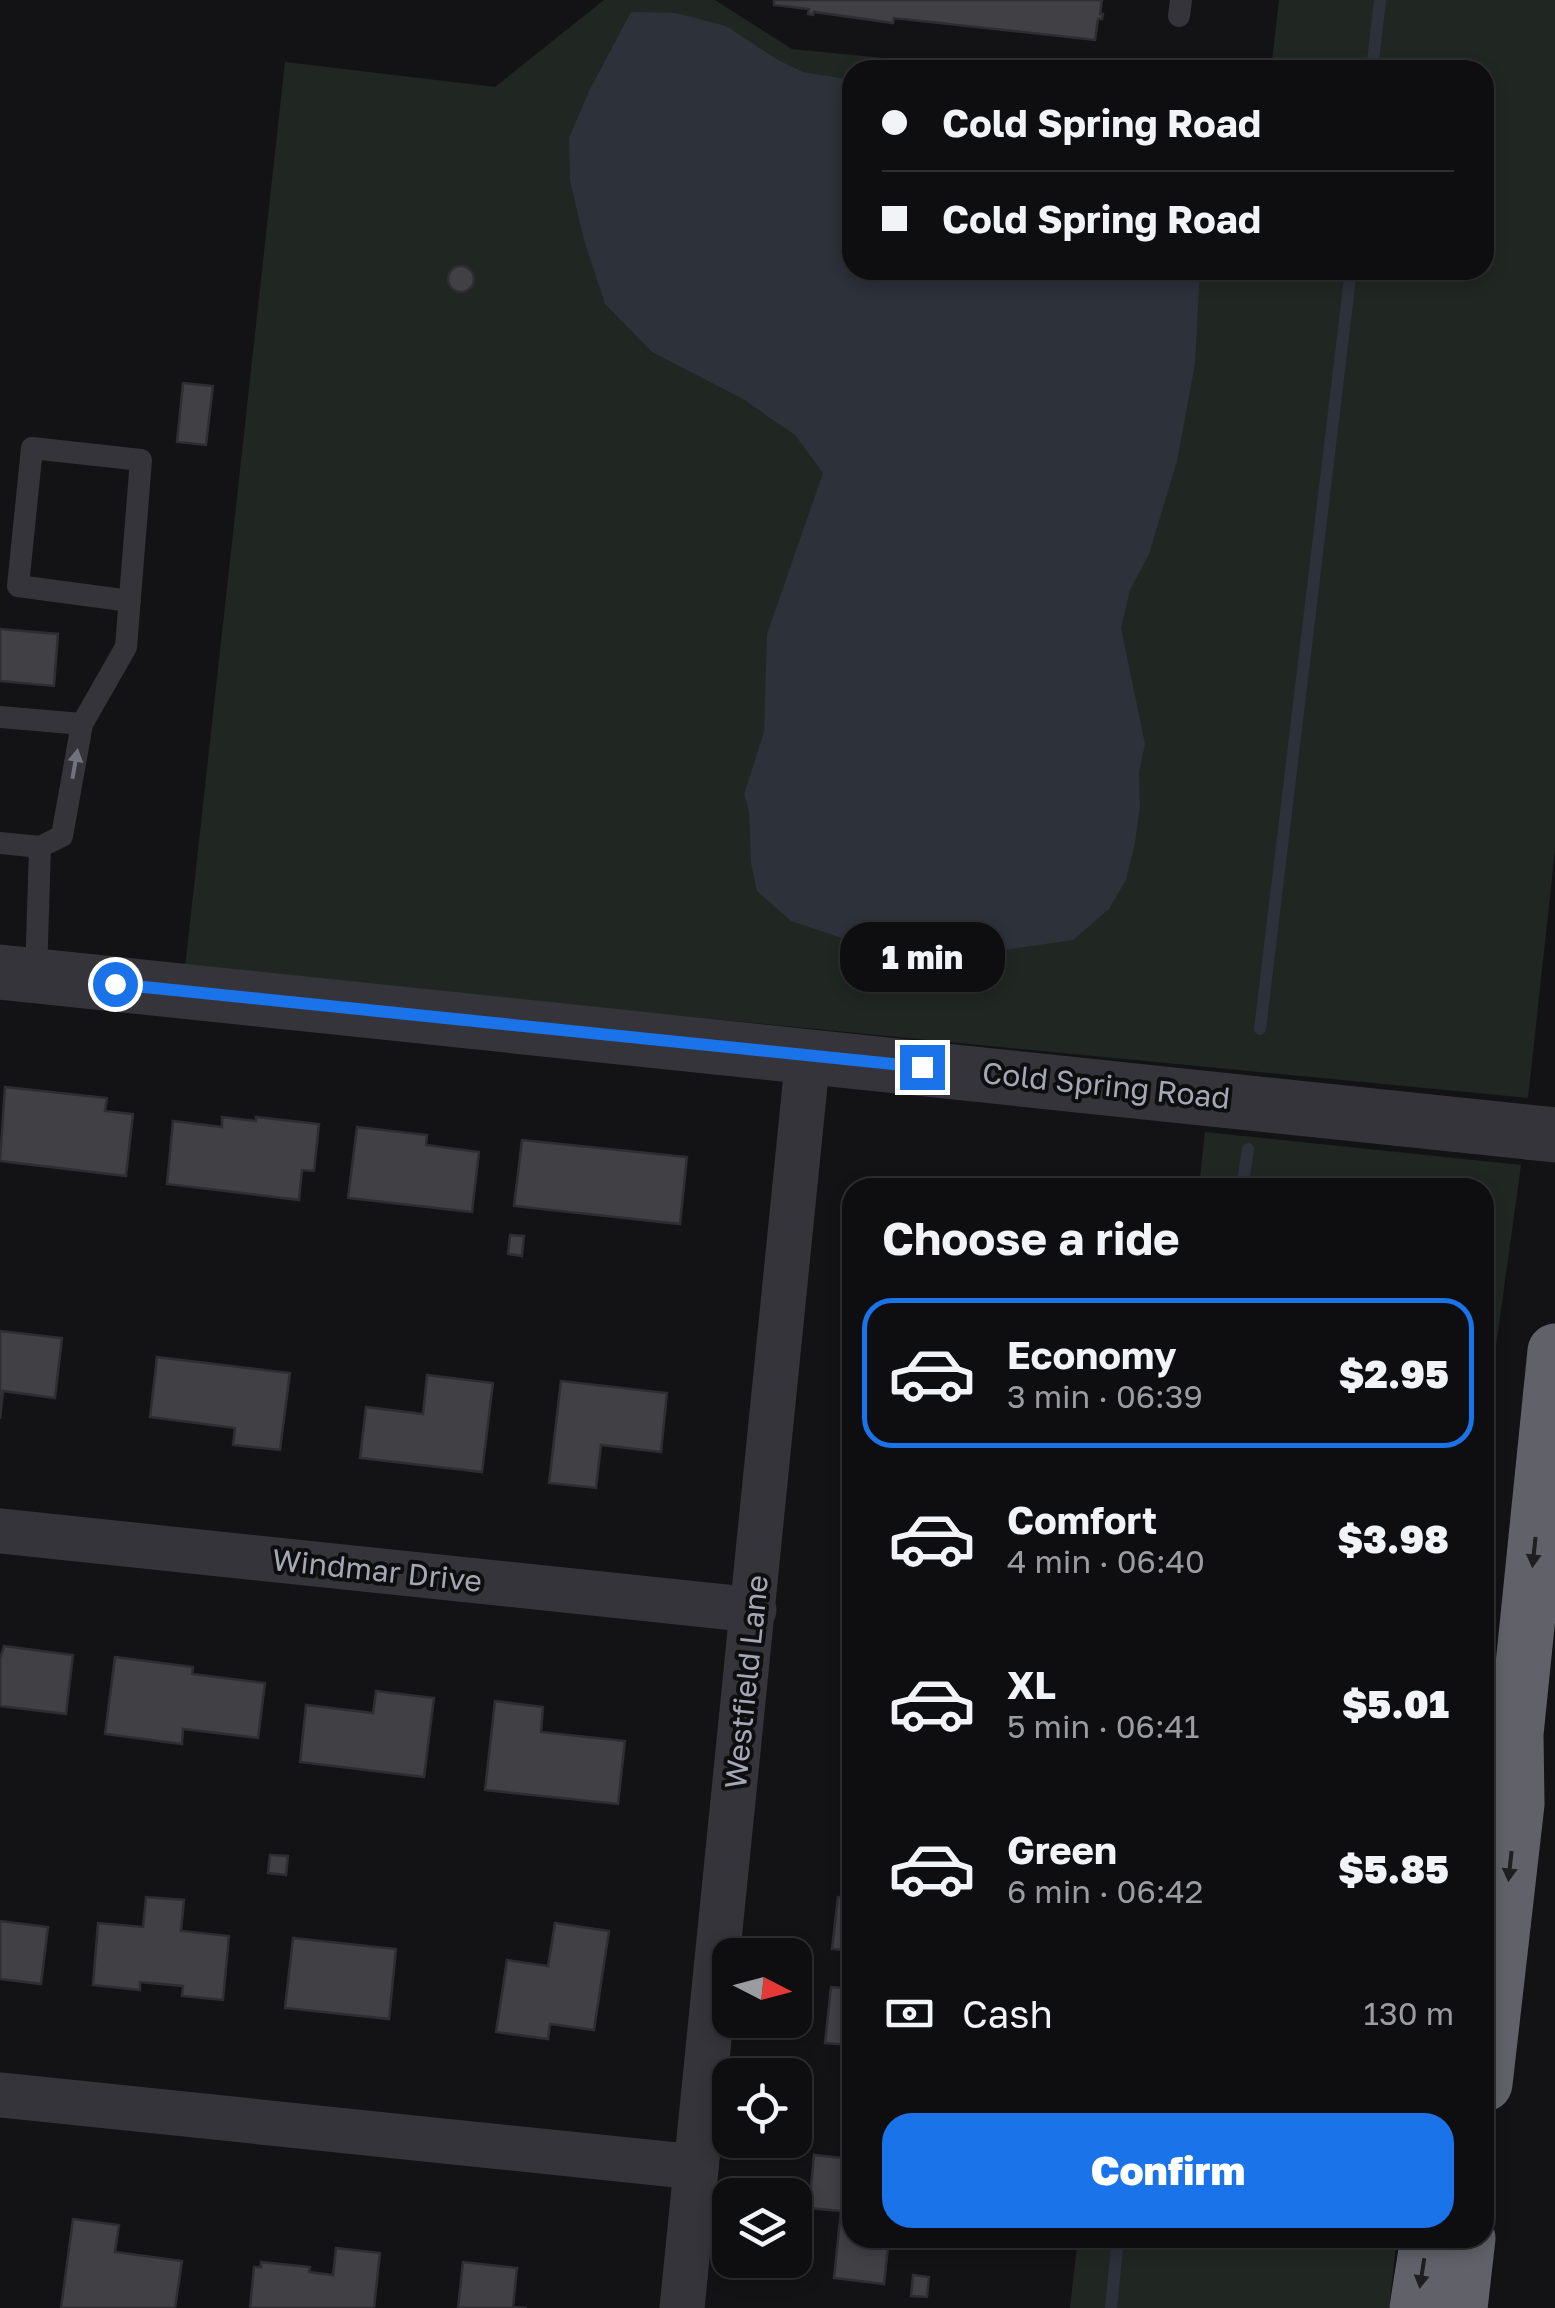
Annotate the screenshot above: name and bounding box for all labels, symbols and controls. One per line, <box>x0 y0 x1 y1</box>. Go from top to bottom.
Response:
text: Cold Spring Road <box>942 100 1261 145</box>
text: Cold Spring Road <box>942 196 1261 241</box>
one-way arrow <box>68 748 83 779</box>
callout: 1 min <box>840 922 1004 992</box>
text: 1 min <box>882 938 963 976</box>
route start <box>93 962 138 1007</box>
route end <box>900 1045 945 1090</box>
street label: Cold Spring Road <box>980 1054 1232 1116</box>
text: Choose a ride <box>882 1211 1180 1265</box>
icon: car <box>887 1328 977 1418</box>
text: Economy <box>1007 1332 1176 1377</box>
text: $2.95 <box>1339 1351 1449 1396</box>
text: 3 min · 06:39 <box>1007 1377 1203 1415</box>
icon: car <box>887 1493 977 1583</box>
text: Comfort <box>1007 1497 1157 1542</box>
text: $3.98 <box>1337 1516 1449 1561</box>
one-way arrow <box>1526 1537 1542 1569</box>
street label: Windmar Drive <box>270 1541 484 1599</box>
text: 4 min · 06:40 <box>1007 1542 1205 1580</box>
street label: Westfield Lane <box>717 1573 775 1791</box>
icon: car <box>887 1658 977 1748</box>
text: XL <box>1007 1662 1056 1707</box>
text: $5.01 <box>1342 1681 1449 1726</box>
text: 5 min · 06:41 <box>1007 1707 1200 1745</box>
icon: car <box>887 1823 977 1913</box>
text: Green <box>1007 1827 1117 1872</box>
text: $5.85 <box>1338 1846 1449 1891</box>
one-way arrow <box>1502 1850 1518 1882</box>
text: 6 min · 06:42 <box>1007 1872 1203 1910</box>
north arrow <box>712 1938 812 2038</box>
map controls <box>712 1938 812 2278</box>
icon: cash <box>882 1986 937 2041</box>
text: Cash <box>962 1991 1053 2036</box>
text: 130 m <box>1364 1994 1454 2032</box>
button: locate <box>712 2058 812 2158</box>
button: Confirm <box>882 2113 1454 2228</box>
button: layers <box>712 2178 812 2278</box>
one-way arrow <box>1414 2257 1430 2289</box>

